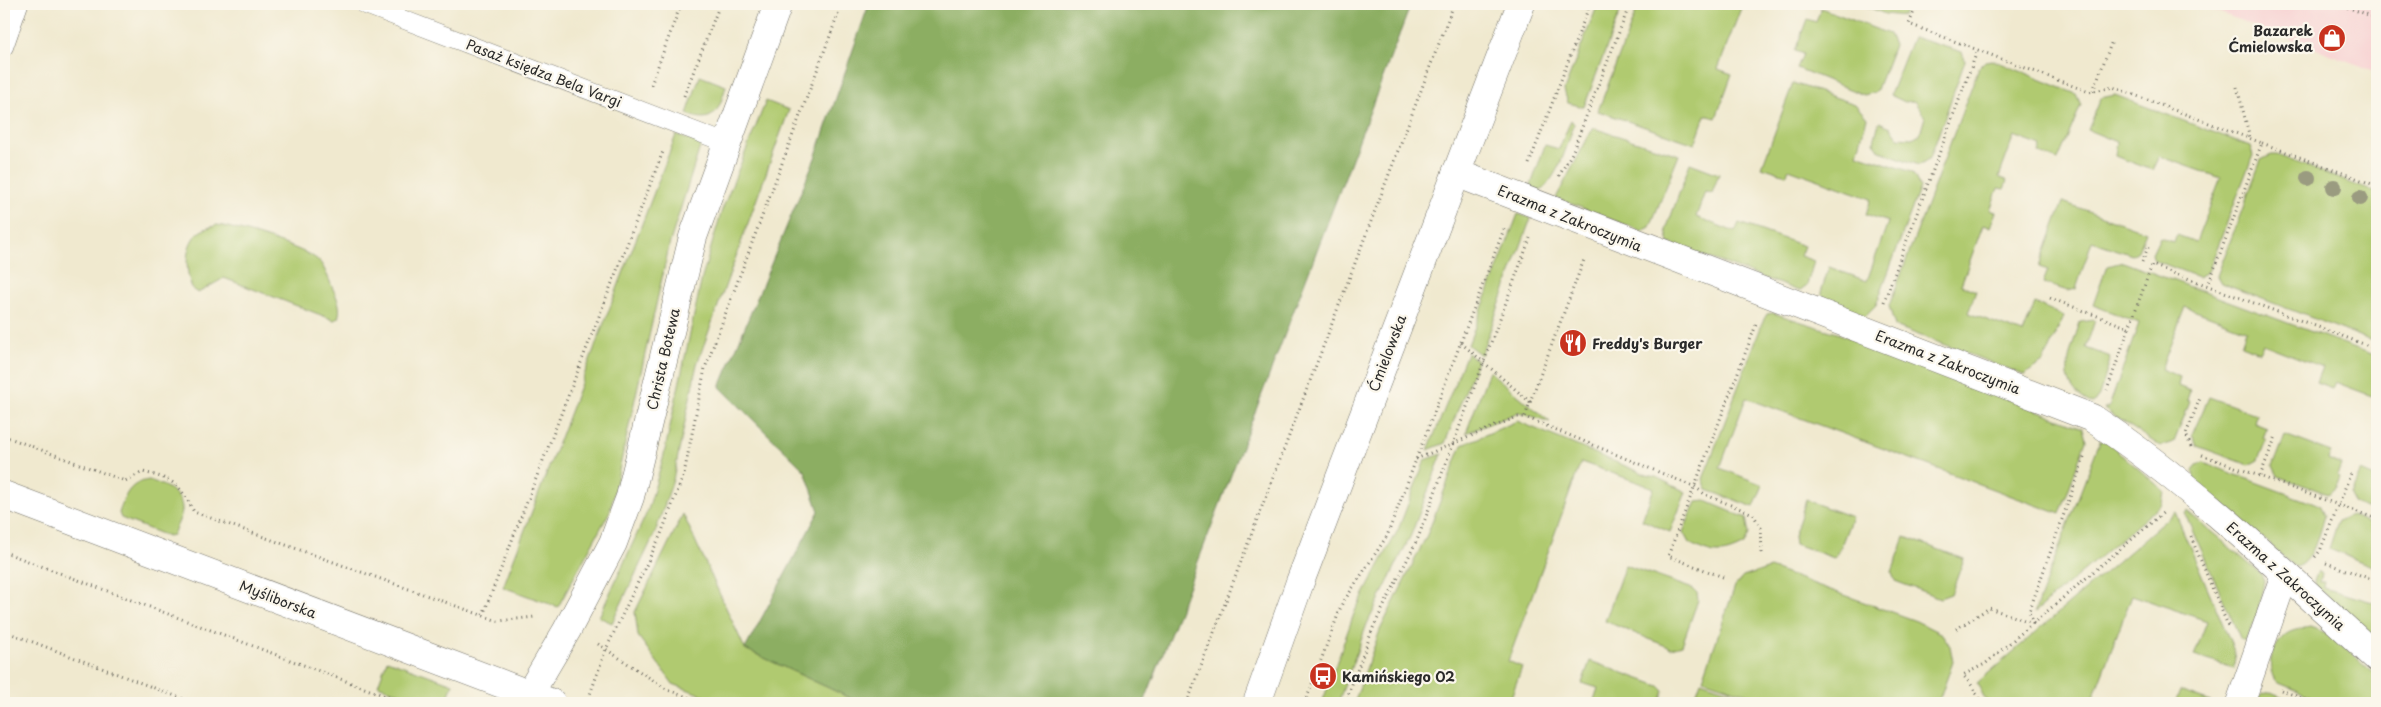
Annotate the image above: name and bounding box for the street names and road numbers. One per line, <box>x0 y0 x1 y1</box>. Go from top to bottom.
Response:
street label: Pasaż księdza Bela Vargi <box>463 34 625 112</box>
street label: Erazma z Zakroczymia <box>1495 179 1646 257</box>
street label: Christa Botewa <box>641 306 685 412</box>
street label: Ćmielowska <box>1363 311 1411 394</box>
street label: Erazma z Zakroczymia <box>1872 325 2024 400</box>
street label: Erazma z Zakroczymia <box>2222 517 2350 636</box>
street label: Myśliborska <box>236 575 320 623</box>

